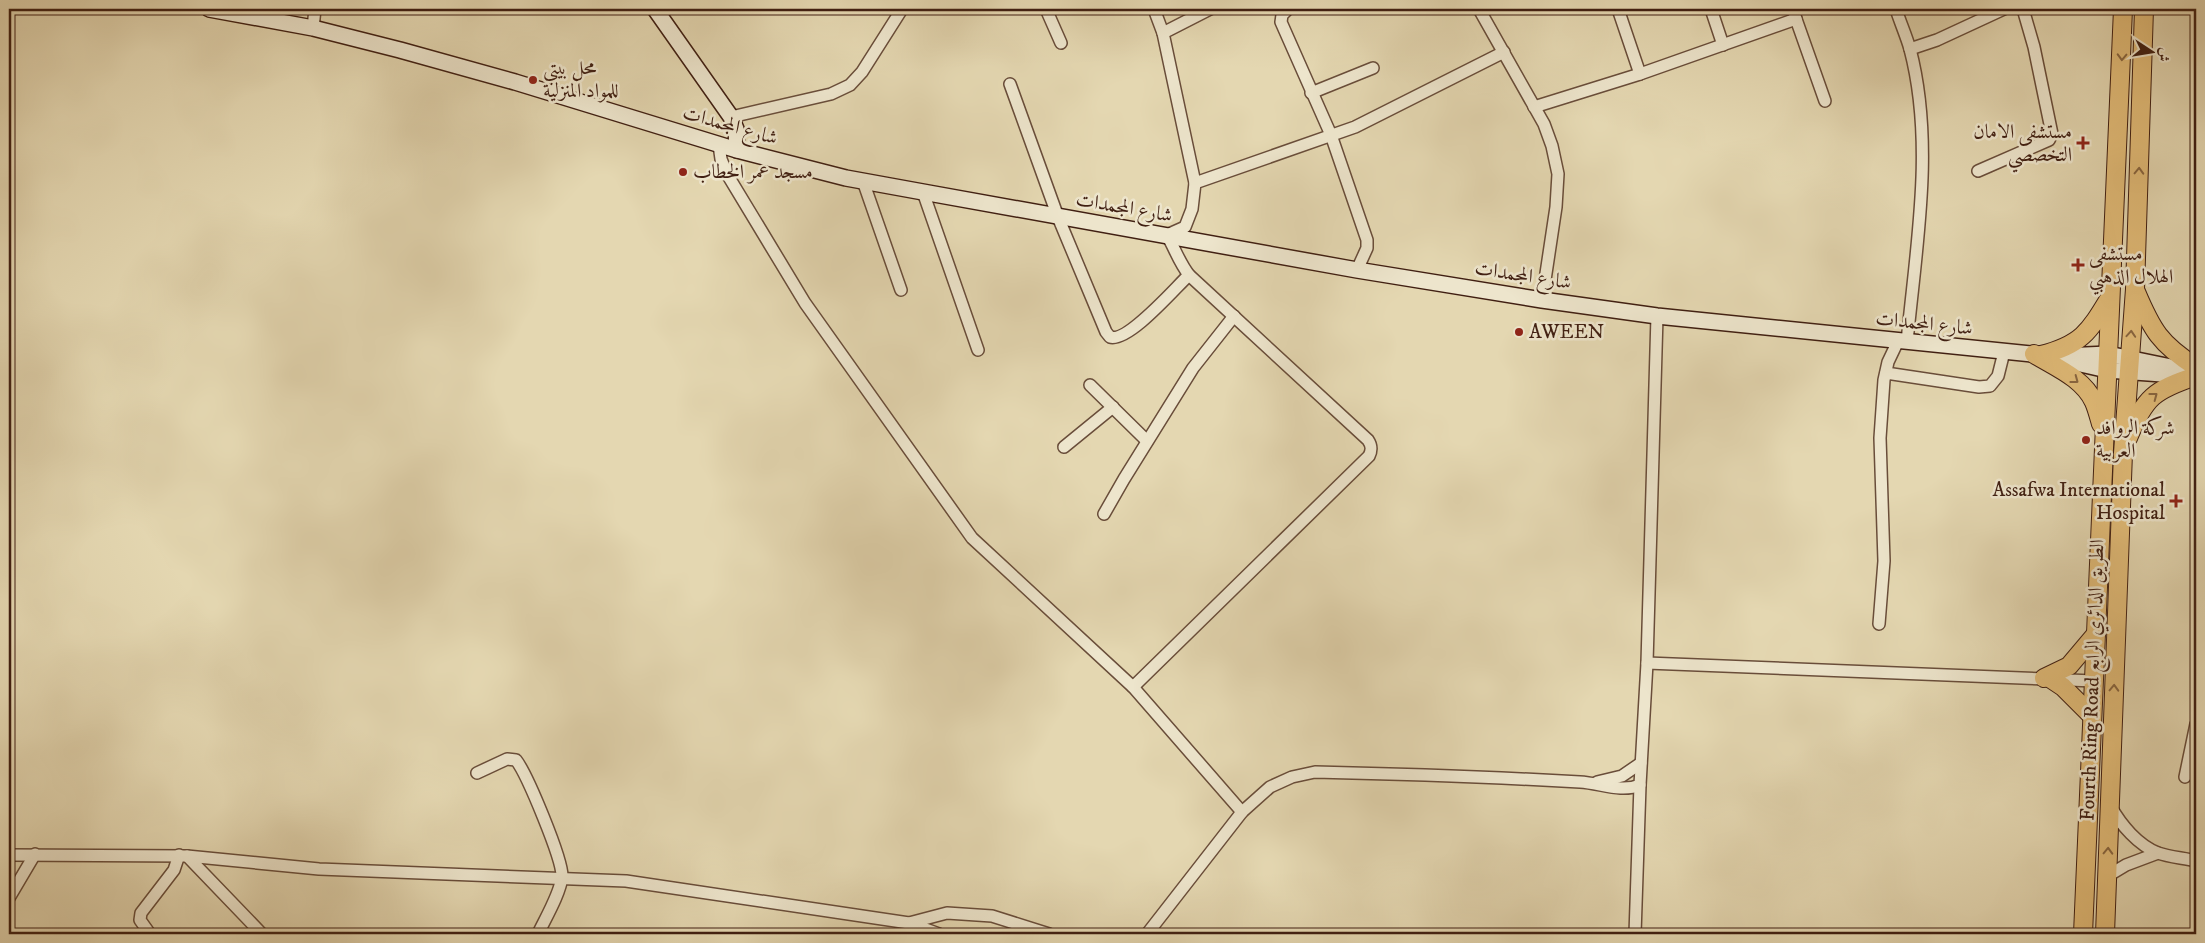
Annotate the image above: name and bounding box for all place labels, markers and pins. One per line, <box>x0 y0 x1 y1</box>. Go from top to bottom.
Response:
place label: محل بيتي للمواد المنزلية <box>543 56 619 104</box>
marker: محل بيتي للمواد المنزلية <box>527 74 539 86</box>
place label: مستشفى الامان التخصصي <box>1973 120 2072 173</box>
marker: مستشفى الامان التخصصي <box>2076 136 2090 150</box>
place label: مسجد عمر الخطاب <box>693 160 813 185</box>
marker: مسجد عمر الخطاب <box>677 166 689 178</box>
place label: مستشفى الهلال الذهبي <box>2089 242 2173 295</box>
marker: مستشفى الهلال الذهبي <box>2071 258 2085 272</box>
place label: AWEEN <box>1529 320 1604 345</box>
marker: AWEEN <box>1513 326 1525 338</box>
place label: شركة الروافد العربية <box>2096 415 2175 464</box>
marker: شركة الروافد العربية <box>2080 434 2092 446</box>
place label: Assafwa International Hospital <box>1992 478 2165 526</box>
marker: Assafwa International Hospital <box>2169 494 2183 508</box>

